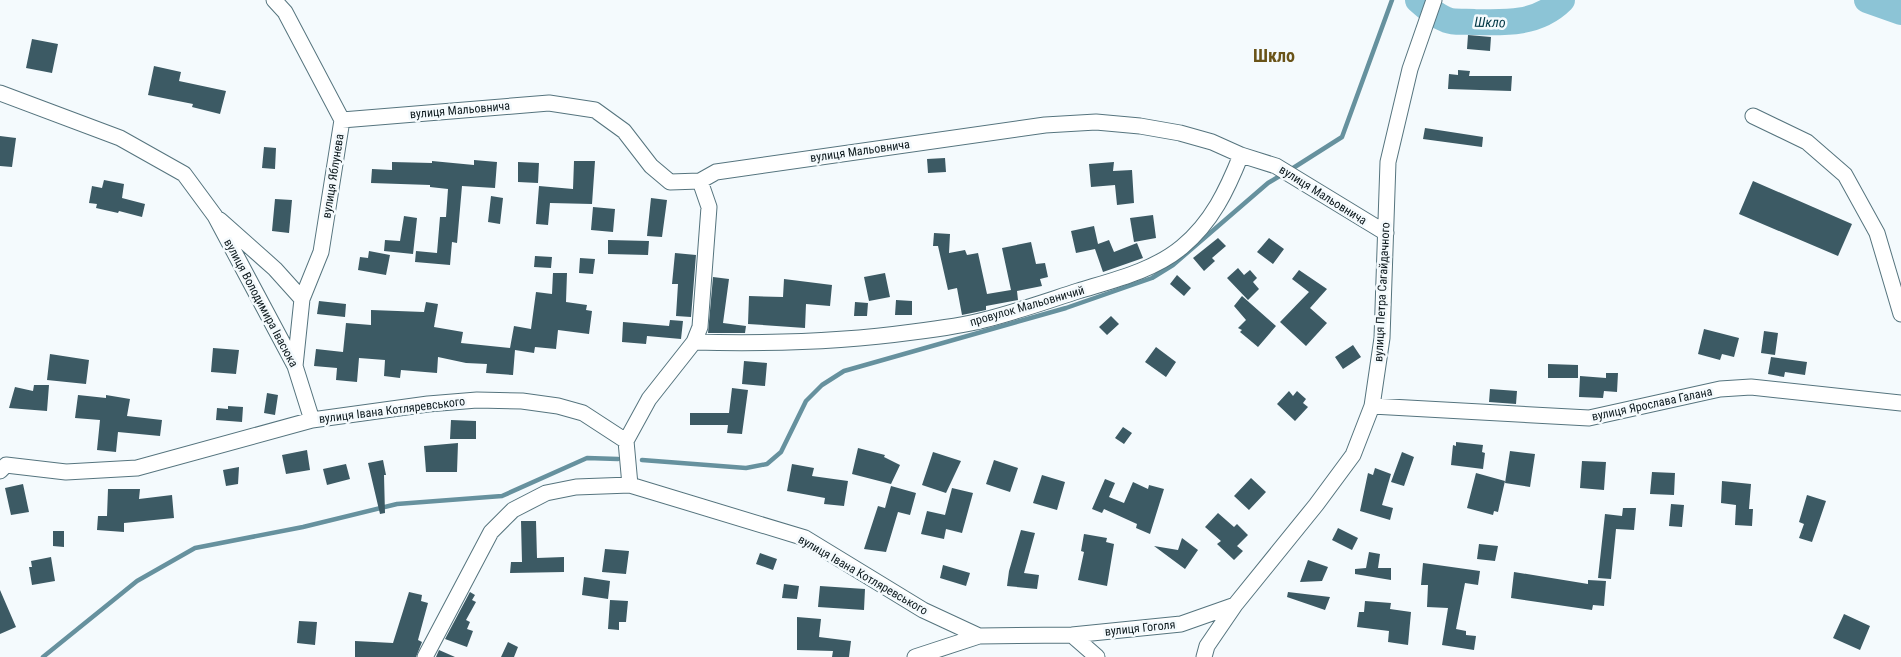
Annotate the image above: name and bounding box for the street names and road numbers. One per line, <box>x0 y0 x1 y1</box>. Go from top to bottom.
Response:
street label: вулиця Мальовнича <box>409 99 511 121</box>
street label: вулиця Яблунева <box>319 133 347 219</box>
street label: вулиця Мальовнича <box>809 137 911 165</box>
street label: вулиця Мальовнича <box>1277 162 1369 228</box>
street label: вулиця Петра Сагайдачного <box>1371 222 1393 362</box>
street label: вулиця Володимира Івасюка <box>221 236 301 370</box>
street label: провулок Мальовничий <box>968 283 1086 329</box>
street label: вулиця Ярослава Галана <box>1591 384 1714 424</box>
street label: вулиця Івана Котляревського <box>318 394 466 426</box>
street label: вулиця Івана Котляревського <box>796 532 930 618</box>
street label: вулиця Гоголя <box>1104 617 1176 639</box>

